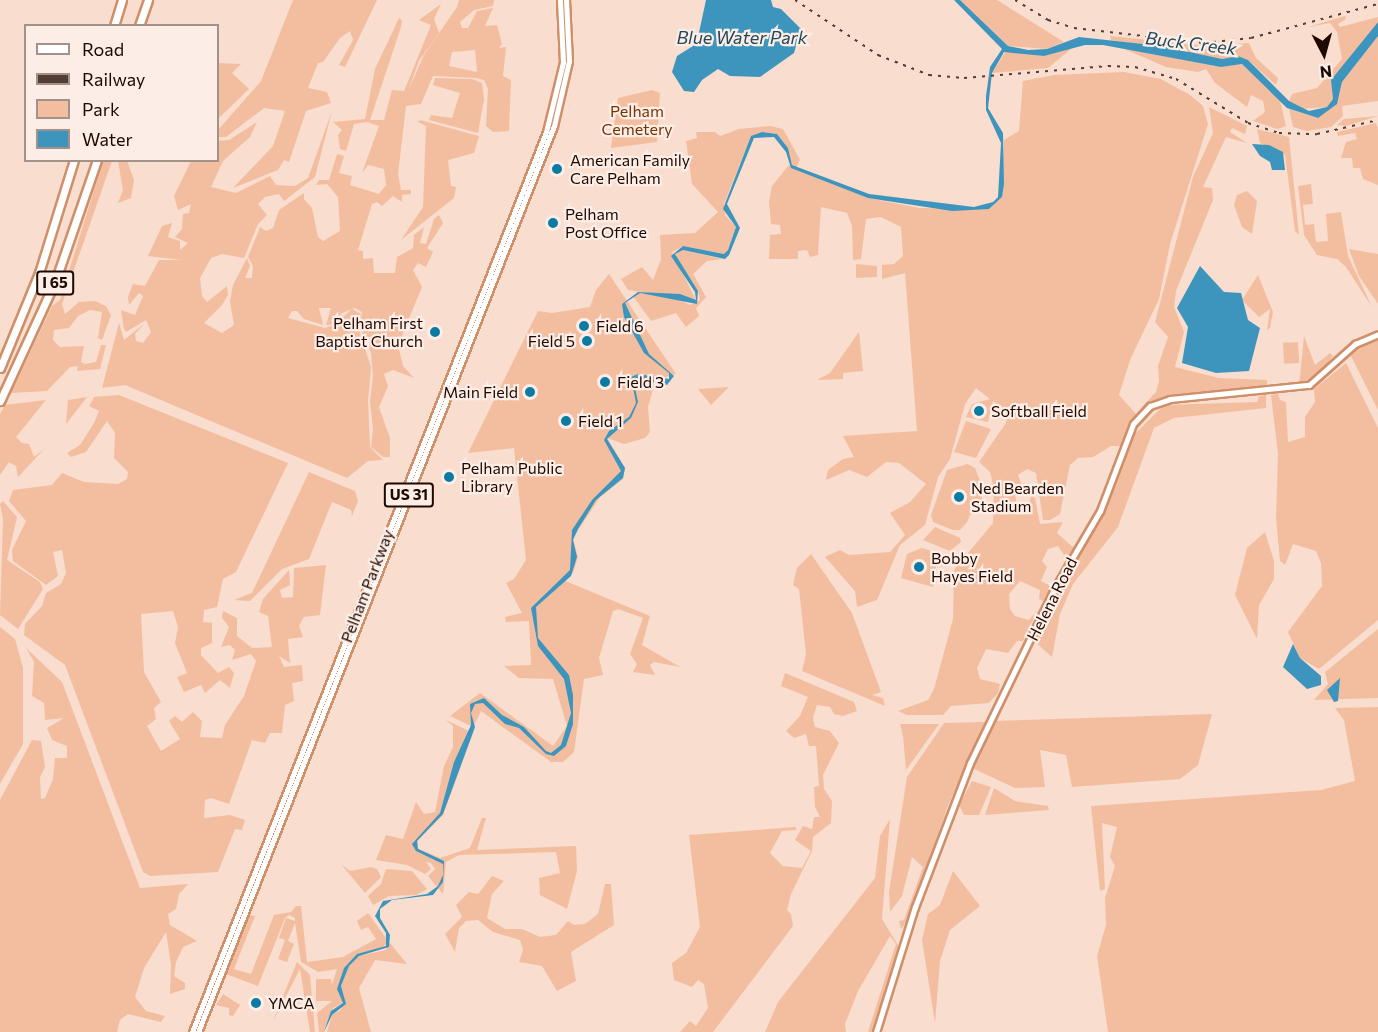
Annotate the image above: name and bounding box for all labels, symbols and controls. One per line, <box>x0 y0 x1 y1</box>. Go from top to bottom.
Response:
legend <box>24 24 219 162</box>
north arrow <box>1294 24 1354 84</box>
water label: Blue Water Park <box>676 26 808 48</box>
water label: Buck Creek <box>1144 27 1238 59</box>
text: Road <box>82 38 124 60</box>
text: N <box>1319 62 1333 82</box>
text: Railway <box>82 68 145 90</box>
text: Park <box>82 98 120 120</box>
park label: Pelham Cemetery <box>601 101 673 139</box>
text: Water <box>82 128 133 150</box>
place label: American Family Care Pelham <box>570 150 690 188</box>
marker: American Family Care Pelham <box>548 160 566 178</box>
place label: Pelham Post Office <box>565 204 647 242</box>
marker: Pelham Post Office <box>546 216 560 230</box>
road number: I 65 <box>36 271 74 295</box>
place label: Pelham First Baptist Church <box>315 313 423 351</box>
place label: Field 6 <box>596 316 644 336</box>
marker: Field 6 <box>577 319 591 333</box>
marker: Pelham First Baptist Church <box>428 325 442 339</box>
place label: Field 5 <box>528 331 575 351</box>
marker: Field 5 <box>580 334 594 348</box>
place label: Field 3 <box>617 372 664 392</box>
marker: Field 3 <box>598 375 612 389</box>
place label: Main Field <box>443 382 518 402</box>
marker: Main Field <box>523 385 537 399</box>
place label: Softball Field <box>991 401 1087 421</box>
marker: Softball Field <box>972 404 986 418</box>
place label: Field 1 <box>578 411 623 431</box>
marker: Field 1 <box>559 414 573 428</box>
place label: Pelham Public Library <box>461 458 562 496</box>
marker: Pelham Public Library <box>442 470 456 484</box>
place label: Ned Bearden Stadium <box>971 478 1064 516</box>
road number: US 31 <box>384 483 434 507</box>
marker: Ned Bearden Stadium <box>952 490 966 504</box>
street label: Pelham Parkway <box>337 527 397 645</box>
place label: Bobby Hayes Field <box>931 548 1013 586</box>
street label: Helena Road <box>1023 554 1081 644</box>
marker: Bobby Hayes Field <box>912 560 926 574</box>
place label: YMCA <box>268 993 315 1013</box>
marker: YMCA <box>249 996 263 1010</box>

